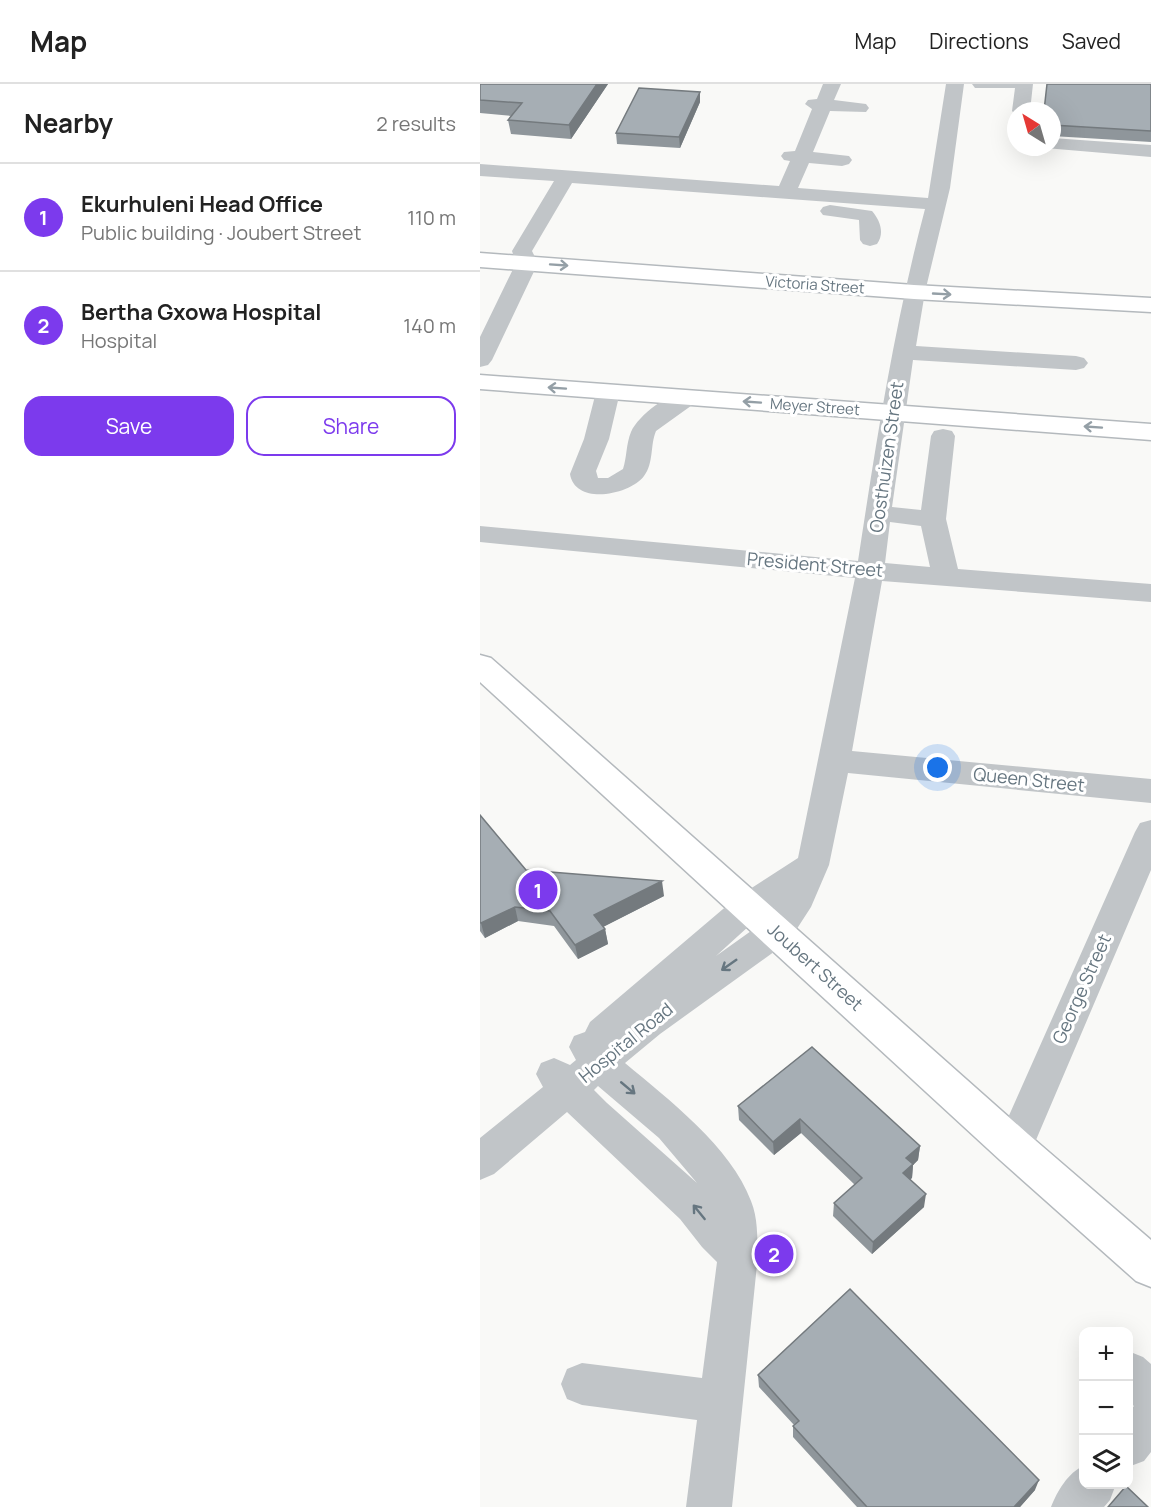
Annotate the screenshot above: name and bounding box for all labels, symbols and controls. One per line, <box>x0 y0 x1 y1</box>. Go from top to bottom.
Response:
text: Map <box>30 22 87 60</box>
text: Map <box>855 27 896 55</box>
text: Directions <box>929 27 1029 55</box>
text: Saved <box>1062 27 1121 55</box>
north arrow <box>1007 102 1061 156</box>
text: Nearby <box>24 105 113 141</box>
text: 2 results <box>376 110 456 137</box>
text: Ekurhuleni Head Office <box>81 189 323 219</box>
text: 1 <box>39 204 48 231</box>
text: 110 m <box>407 204 456 231</box>
text: Public building · Joubert Street <box>81 219 362 246</box>
one-way arrow <box>549 260 569 271</box>
street label: Victoria Street <box>765 271 865 298</box>
one-way arrow <box>932 288 952 299</box>
text: Bertha Gxowa Hospital <box>81 297 322 327</box>
text: 2 <box>38 312 49 339</box>
text: 140 m <box>403 312 456 339</box>
text: Hospital <box>81 327 157 354</box>
street label: Oosthuizen Street <box>864 380 908 534</box>
one-way arrow <box>548 382 568 393</box>
street label: Meyer Street <box>769 393 861 420</box>
button: Save <box>24 396 234 456</box>
button: Share <box>246 396 456 456</box>
one-way arrow <box>742 397 762 408</box>
one-way arrow <box>1083 422 1103 433</box>
street label: President Street <box>746 546 884 582</box>
your location <box>923 753 952 782</box>
street label: Queen Street <box>972 761 1086 797</box>
pin: 1 <box>518 868 558 912</box>
street label: Joubert Street <box>763 917 869 1016</box>
street label: George Street <box>1046 930 1116 1047</box>
one-way arrow <box>722 959 738 971</box>
street label: Hospital Road <box>573 997 678 1088</box>
one-way arrow <box>620 1081 635 1095</box>
one-way arrow <box>692 1204 705 1220</box>
pin: 2 <box>754 1232 794 1276</box>
map controls <box>1079 1327 1133 1489</box>
button: + <box>1079 1327 1133 1381</box>
button: − <box>1079 1381 1133 1435</box>
button: layers <box>1079 1435 1133 1489</box>

